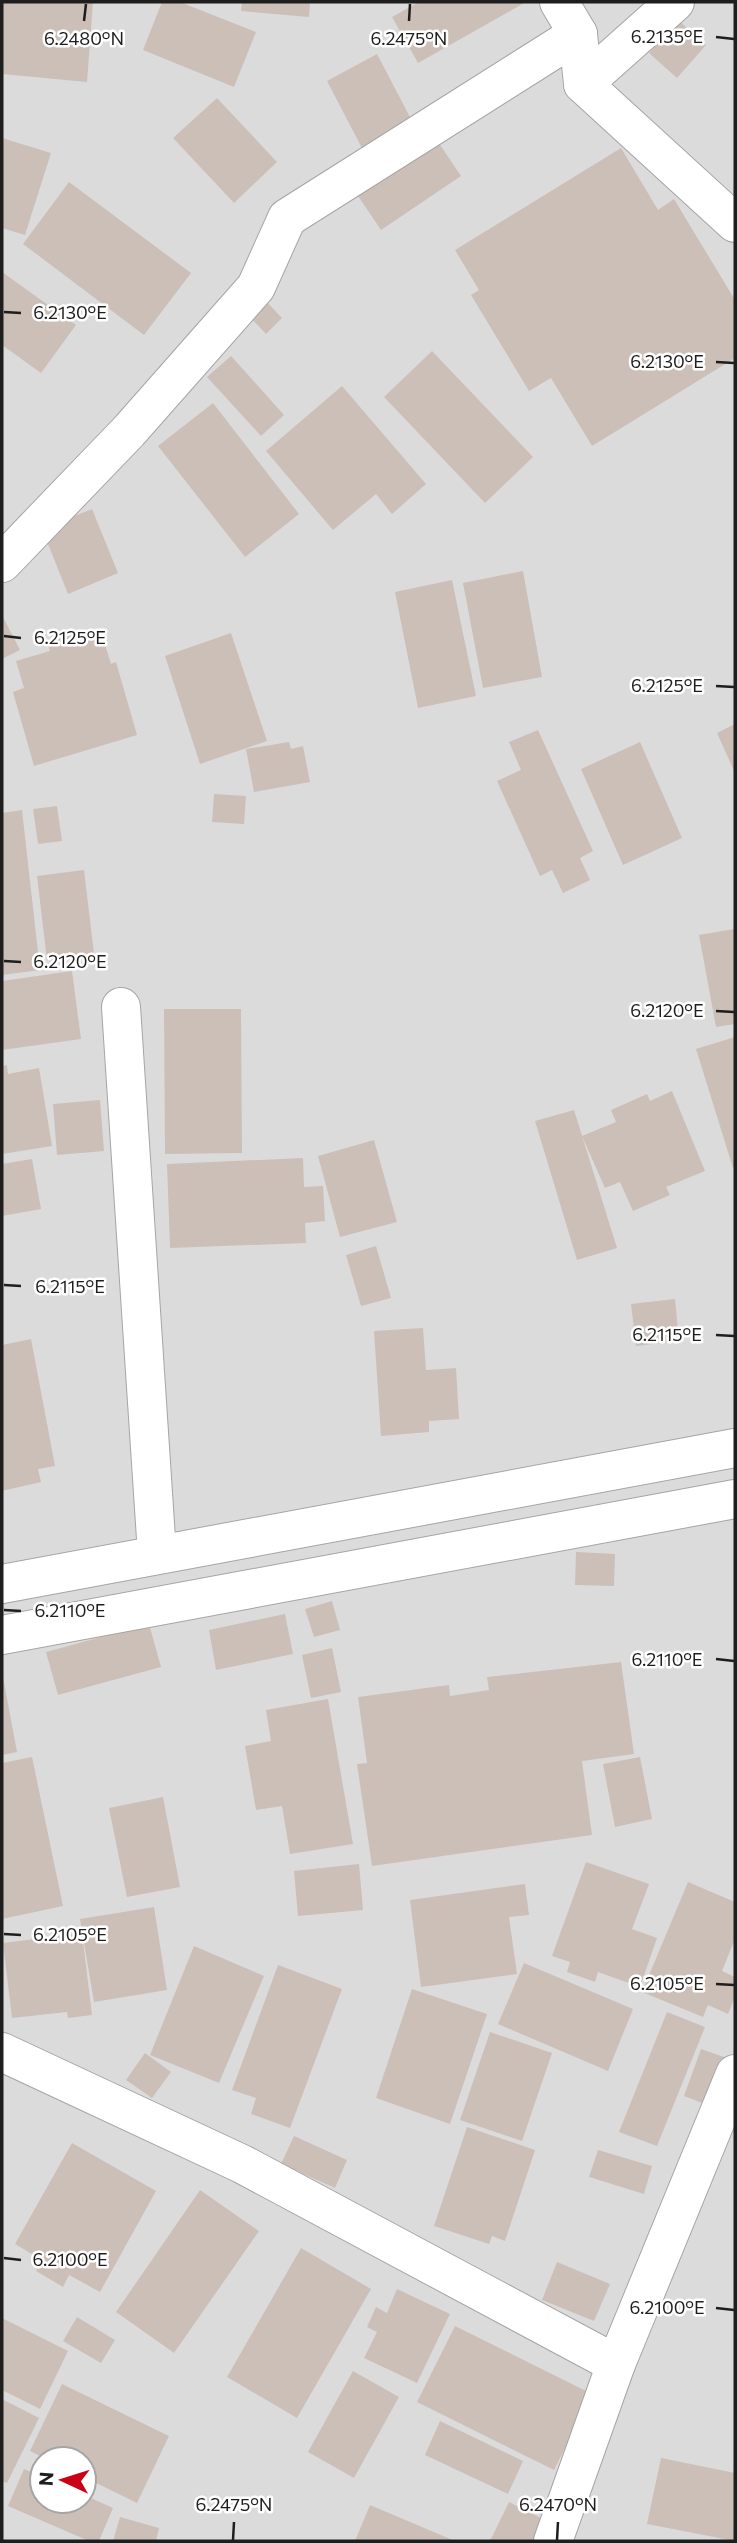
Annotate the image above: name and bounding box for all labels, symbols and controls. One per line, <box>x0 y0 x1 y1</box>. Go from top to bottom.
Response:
text: 6.2135°E <box>631 25 703 47</box>
text: 6.2480°N <box>44 27 124 49</box>
text: 6.2475°N <box>371 27 447 49</box>
text: 6.2130°E <box>33 301 107 323</box>
text: 6.2130°E <box>630 350 704 372</box>
text: 6.2125°E <box>34 626 106 648</box>
text: 6.2125°E <box>631 674 703 696</box>
text: 6.2120°E <box>33 950 107 972</box>
text: 6.2120°E <box>630 999 704 1021</box>
text: 6.2115°E <box>35 1275 105 1297</box>
text: 6.2115°E <box>632 1323 702 1345</box>
text: 6.2110°E <box>34 1599 106 1621</box>
text: 6.2110°E <box>631 1648 703 1670</box>
text: 6.2105°E <box>33 1923 107 1945</box>
text: 6.2105°E <box>630 1972 704 1994</box>
text: 6.2100°E <box>32 2248 108 2270</box>
text: 6.2100°E <box>629 2296 705 2318</box>
north arrow <box>28 2445 98 2515</box>
text: N <box>34 2471 58 2487</box>
text: 6.2475°N <box>196 2493 272 2515</box>
text: 6.2470°N <box>519 2493 597 2515</box>

